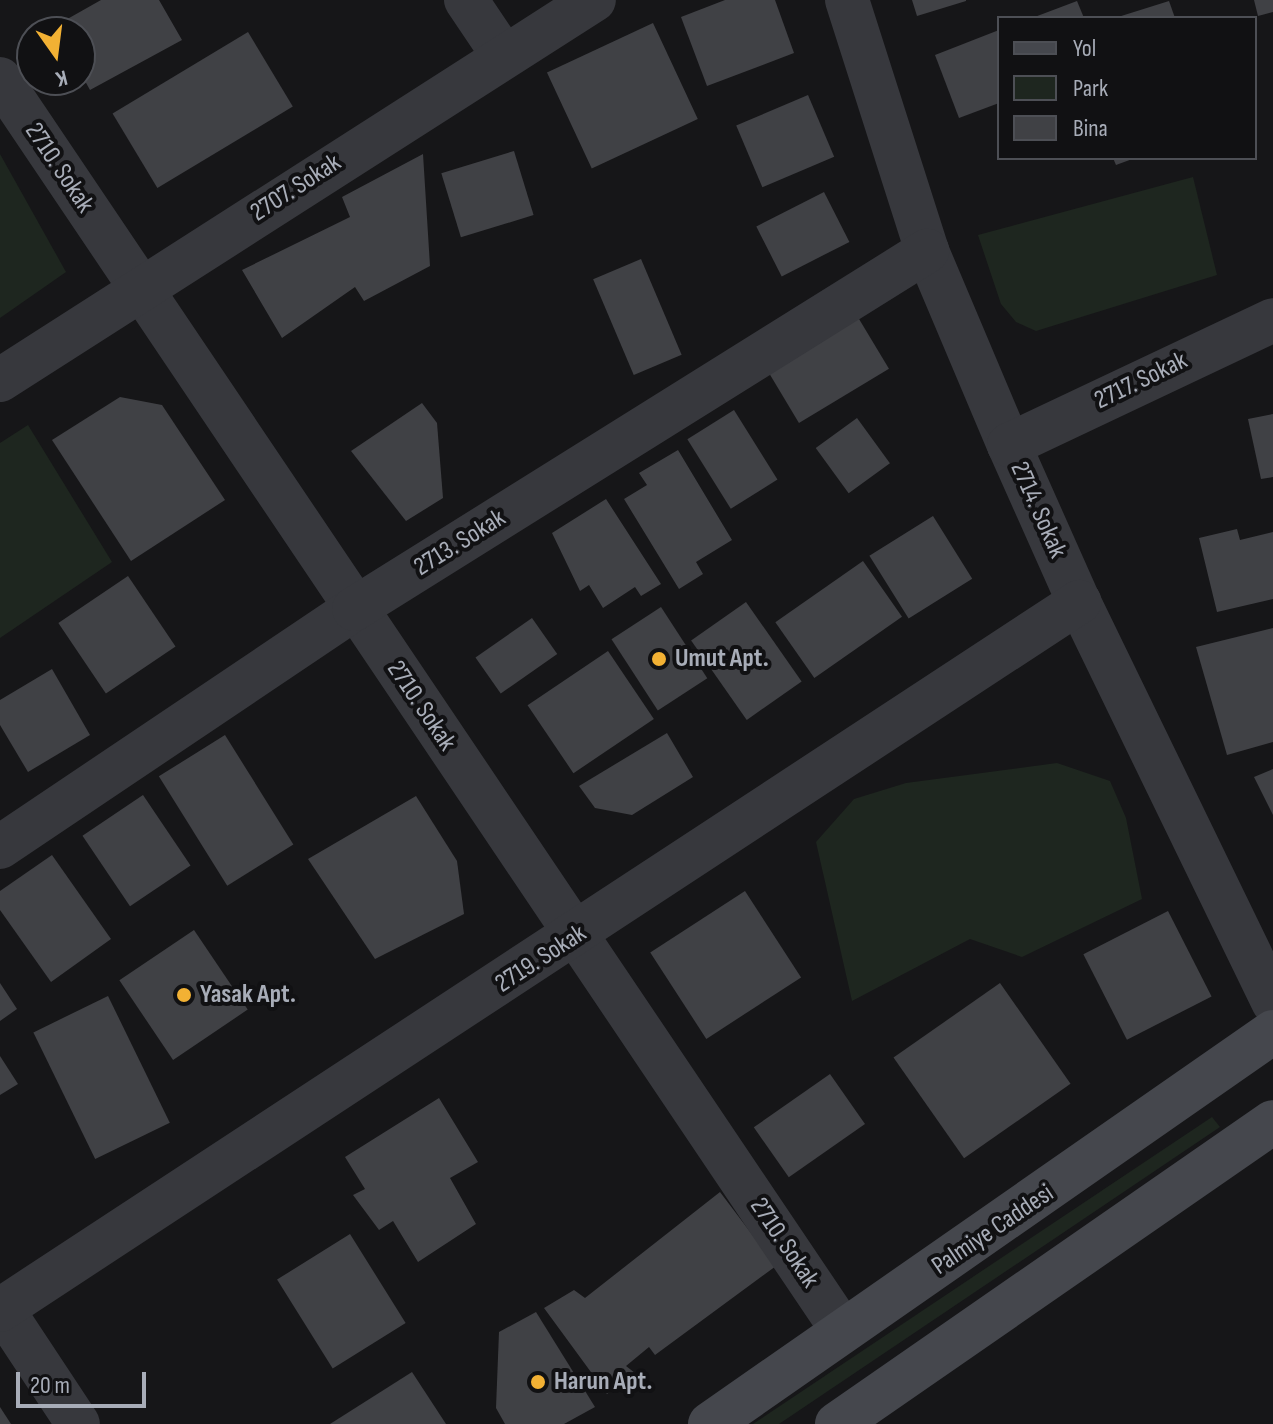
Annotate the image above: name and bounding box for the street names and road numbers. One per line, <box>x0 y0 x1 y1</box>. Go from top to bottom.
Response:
street label: 2710. Sokak <box>18 117 100 219</box>
street label: 2707. Sokak <box>245 147 347 229</box>
street label: 2717. Sokak <box>1090 345 1192 417</box>
street label: 2714. Sokak <box>1003 457 1073 563</box>
street label: 2713. Sokak <box>408 503 512 583</box>
street label: 2710. Sokak <box>380 655 462 757</box>
street label: 2719. Sokak <box>490 918 592 1000</box>
street label: Palmiye Caddesi <box>926 1178 1060 1282</box>
street label: 2710. Sokak <box>743 1192 825 1294</box>

